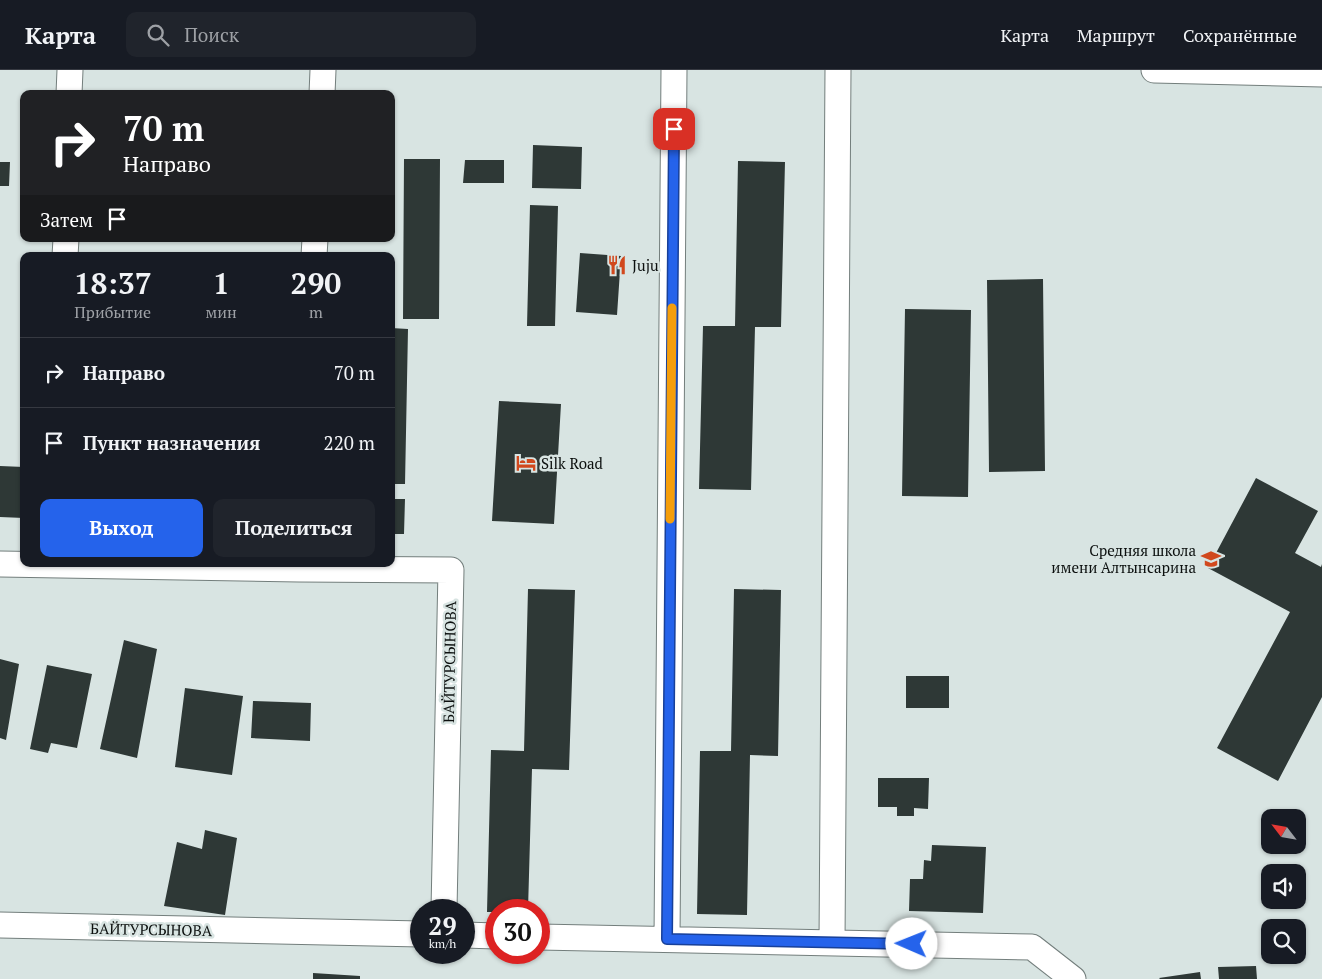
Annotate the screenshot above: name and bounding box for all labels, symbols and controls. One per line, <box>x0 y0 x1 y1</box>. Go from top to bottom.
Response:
search box <box>126 12 476 57</box>
text: Карта <box>25 19 96 51</box>
icon: search <box>144 21 172 49</box>
text: Поиск <box>184 22 239 47</box>
text: Карта <box>1000 23 1049 47</box>
text: Маршрут <box>1077 23 1155 47</box>
text: Сохранённые <box>1183 23 1297 47</box>
text: 70 m <box>123 105 204 151</box>
pin <box>653 108 695 150</box>
icon: right <box>40 110 105 175</box>
icon: arrive <box>660 115 688 143</box>
text: Направо <box>123 149 211 178</box>
icon: arrive <box>103 205 131 233</box>
text: Затем <box>40 207 93 232</box>
restaurant icon: Juju <box>606 254 628 276</box>
place label: Juju <box>632 255 659 275</box>
text: 18:37 <box>74 263 152 303</box>
text: 1 <box>213 263 230 303</box>
text: 290 <box>290 263 341 303</box>
text: Прибытие <box>74 301 151 323</box>
text: мин <box>205 301 237 323</box>
text: m <box>309 301 323 323</box>
icon: right <box>40 359 68 387</box>
text: Направо <box>83 360 165 385</box>
text: 70 m <box>334 360 375 385</box>
icon: arrive <box>40 429 68 457</box>
text: Пункт назначения <box>83 430 260 455</box>
text: 220 m <box>324 430 375 455</box>
hotel icon: Silk Road <box>515 452 537 474</box>
place label: Silk Road <box>541 453 603 473</box>
button: Выход <box>40 499 203 557</box>
button: Поделиться <box>213 499 375 557</box>
place label: Средняя школа имени Алтынсарина <box>1051 540 1196 577</box>
school or university icon: Средняя школа имени Алтынсарина <box>1200 548 1222 570</box>
street label: БАЙТУРСЫНОВА <box>438 600 460 723</box>
north arrow <box>1261 809 1306 854</box>
map controls <box>1261 809 1306 964</box>
button: sound <box>1261 864 1306 909</box>
speed limit sign: 30 <box>485 899 550 964</box>
text: 29 <box>428 909 457 942</box>
position arrow <box>885 917 937 969</box>
street label: БАЙТУРСЫНОВА <box>90 918 213 940</box>
button: search <box>1261 919 1306 964</box>
text: km/h <box>429 936 456 951</box>

